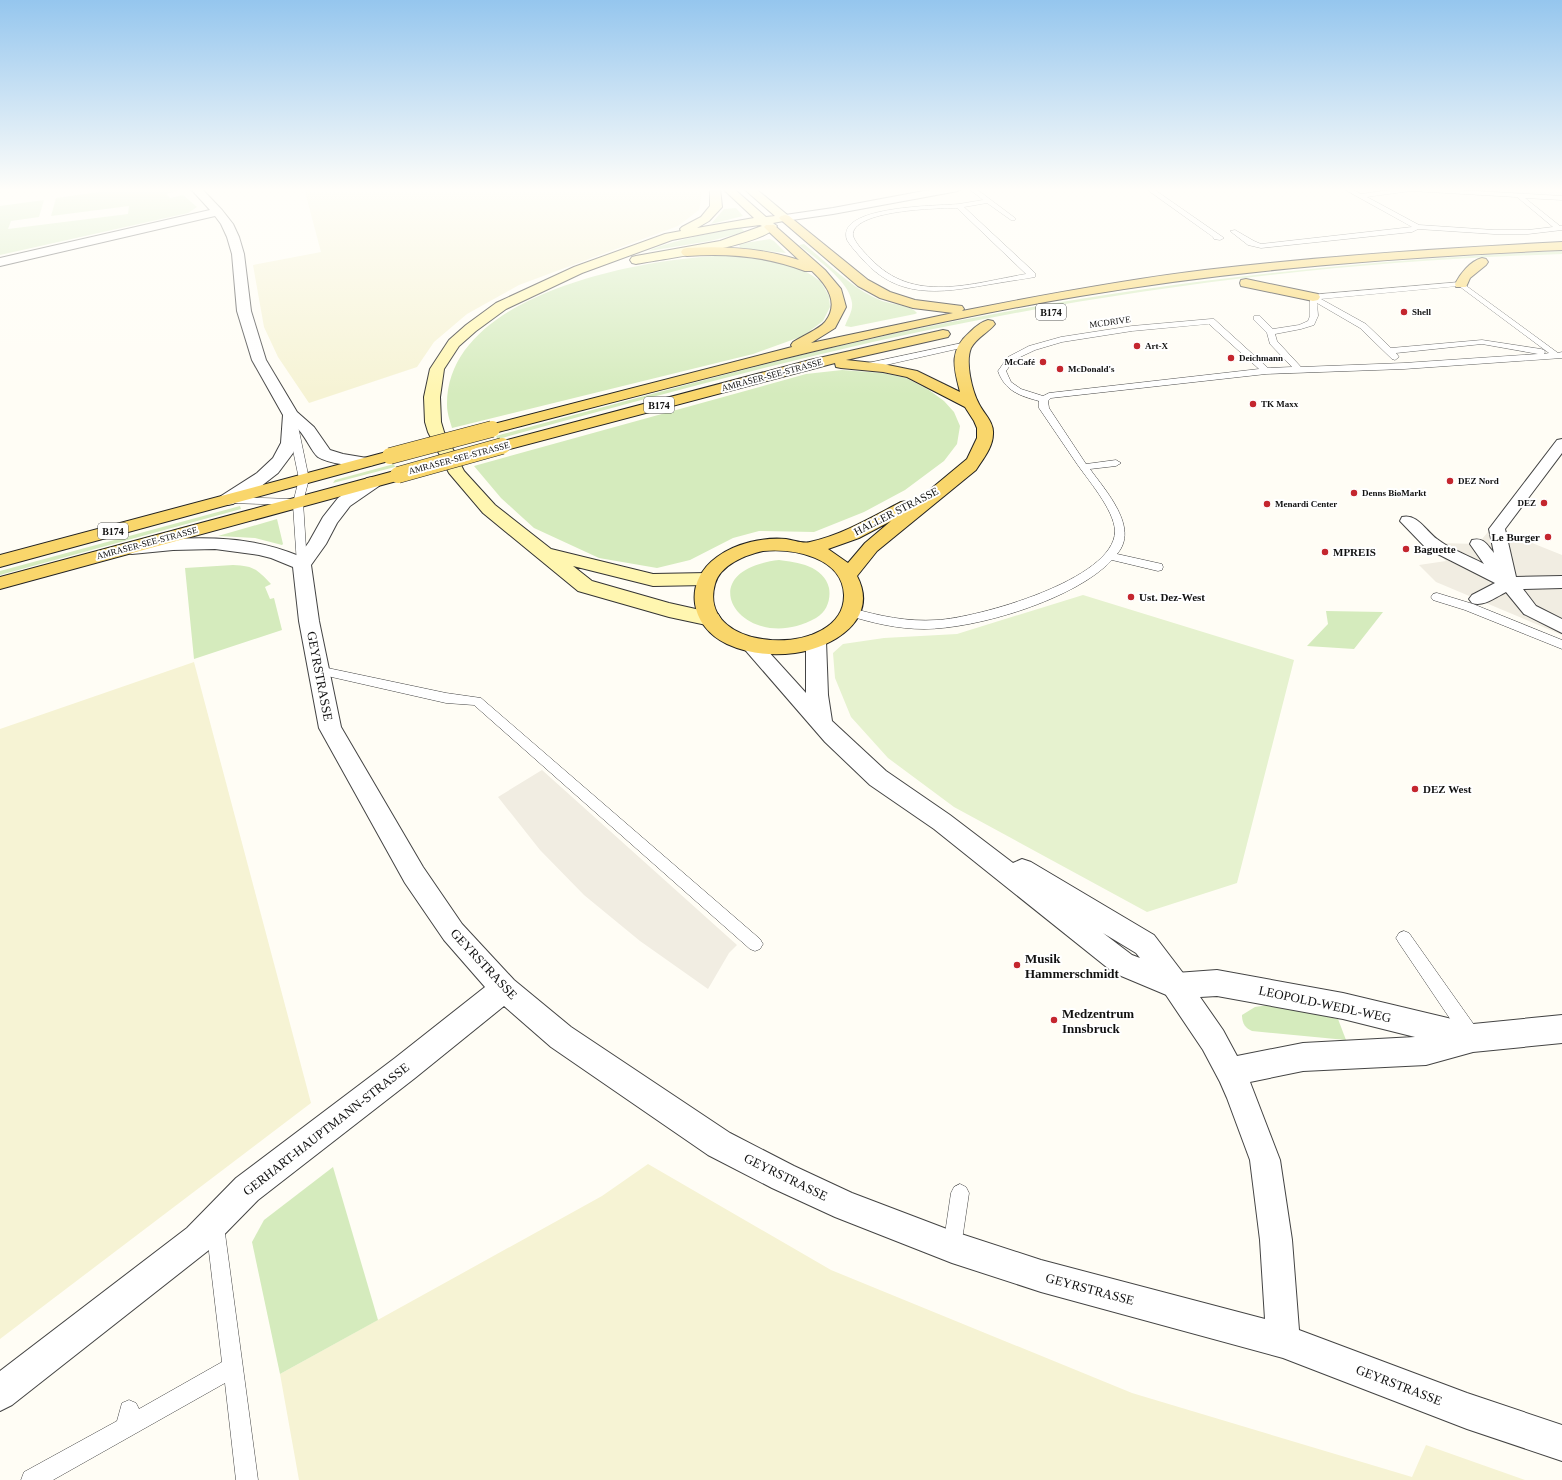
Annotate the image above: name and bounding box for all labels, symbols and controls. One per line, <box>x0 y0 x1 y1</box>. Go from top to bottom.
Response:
road number: B174 <box>1036 304 1066 320</box>
marker: Shell <box>1399 307 1409 317</box>
place label: Shell <box>1412 307 1432 317</box>
street label: MCDRIVE <box>1089 314 1132 330</box>
marker: Art-X <box>1132 341 1142 351</box>
place label: Art-X <box>1145 341 1168 351</box>
marker: Deichmann <box>1226 353 1236 363</box>
place label: Deichmann <box>1239 353 1283 363</box>
street label: AMRASER-SEE-STRASSE <box>720 357 824 393</box>
place label: McCafé <box>1005 357 1035 367</box>
marker: McCafé <box>1038 357 1048 367</box>
marker: McDonald's <box>1055 364 1065 374</box>
place label: McDonald's <box>1068 364 1115 374</box>
road number: B174 <box>644 397 674 413</box>
marker: TK Maxx <box>1248 399 1258 409</box>
place label: TK Maxx <box>1261 399 1299 409</box>
street label: AMRASER-SEE-STRASSE <box>407 440 511 476</box>
marker: DEZ Nord <box>1445 476 1455 486</box>
place label: DEZ Nord <box>1458 476 1499 486</box>
street label: HALLER STRASSE <box>852 484 940 538</box>
marker: Denns BioMarkt <box>1349 488 1359 498</box>
place label: Denns BioMarkt <box>1362 488 1426 498</box>
place label: DEZ <box>1517 498 1536 508</box>
marker: DEZ <box>1539 498 1549 508</box>
marker: Menardi Center <box>1262 499 1272 509</box>
place label: Menardi Center <box>1275 499 1337 509</box>
road number: B174 <box>98 523 128 539</box>
street label: AMRASER-SEE-STRASSE <box>95 525 199 561</box>
place label: Le Burger <box>1491 531 1540 543</box>
marker: Le Burger <box>1543 532 1553 542</box>
place label: Baguette <box>1414 543 1456 555</box>
marker: Baguette <box>1401 544 1411 554</box>
place label: MPREIS <box>1333 546 1376 558</box>
marker: MPREIS <box>1320 547 1330 557</box>
place label: Ust. Dez-West <box>1139 591 1205 603</box>
marker: Ust. Dez-West <box>1126 592 1136 602</box>
street label: GEYRSTRASSE <box>304 630 336 722</box>
place label: DEZ West <box>1423 783 1472 795</box>
marker: DEZ West <box>1410 784 1420 794</box>
street label: GEYRSTRASSE <box>447 926 521 1002</box>
place label: Musik Hammerschmidt <box>1025 951 1120 981</box>
marker: Musik Hammerschmidt <box>1012 960 1022 970</box>
street label: LEOPOLD-WEDL-WEG <box>1257 983 1393 1025</box>
place label: Medzentrum Innsbruck <box>1062 1006 1134 1036</box>
marker: Medzentrum Innsbruck <box>1049 1015 1059 1025</box>
street label: GERHART-HAUPTMANN-STRASSE <box>240 1059 412 1199</box>
street label: GEYRSTRASSE <box>742 1150 830 1204</box>
street label: GEYRSTRASSE <box>1044 1270 1136 1308</box>
street label: GEYRSTRASSE <box>1354 1362 1444 1408</box>

